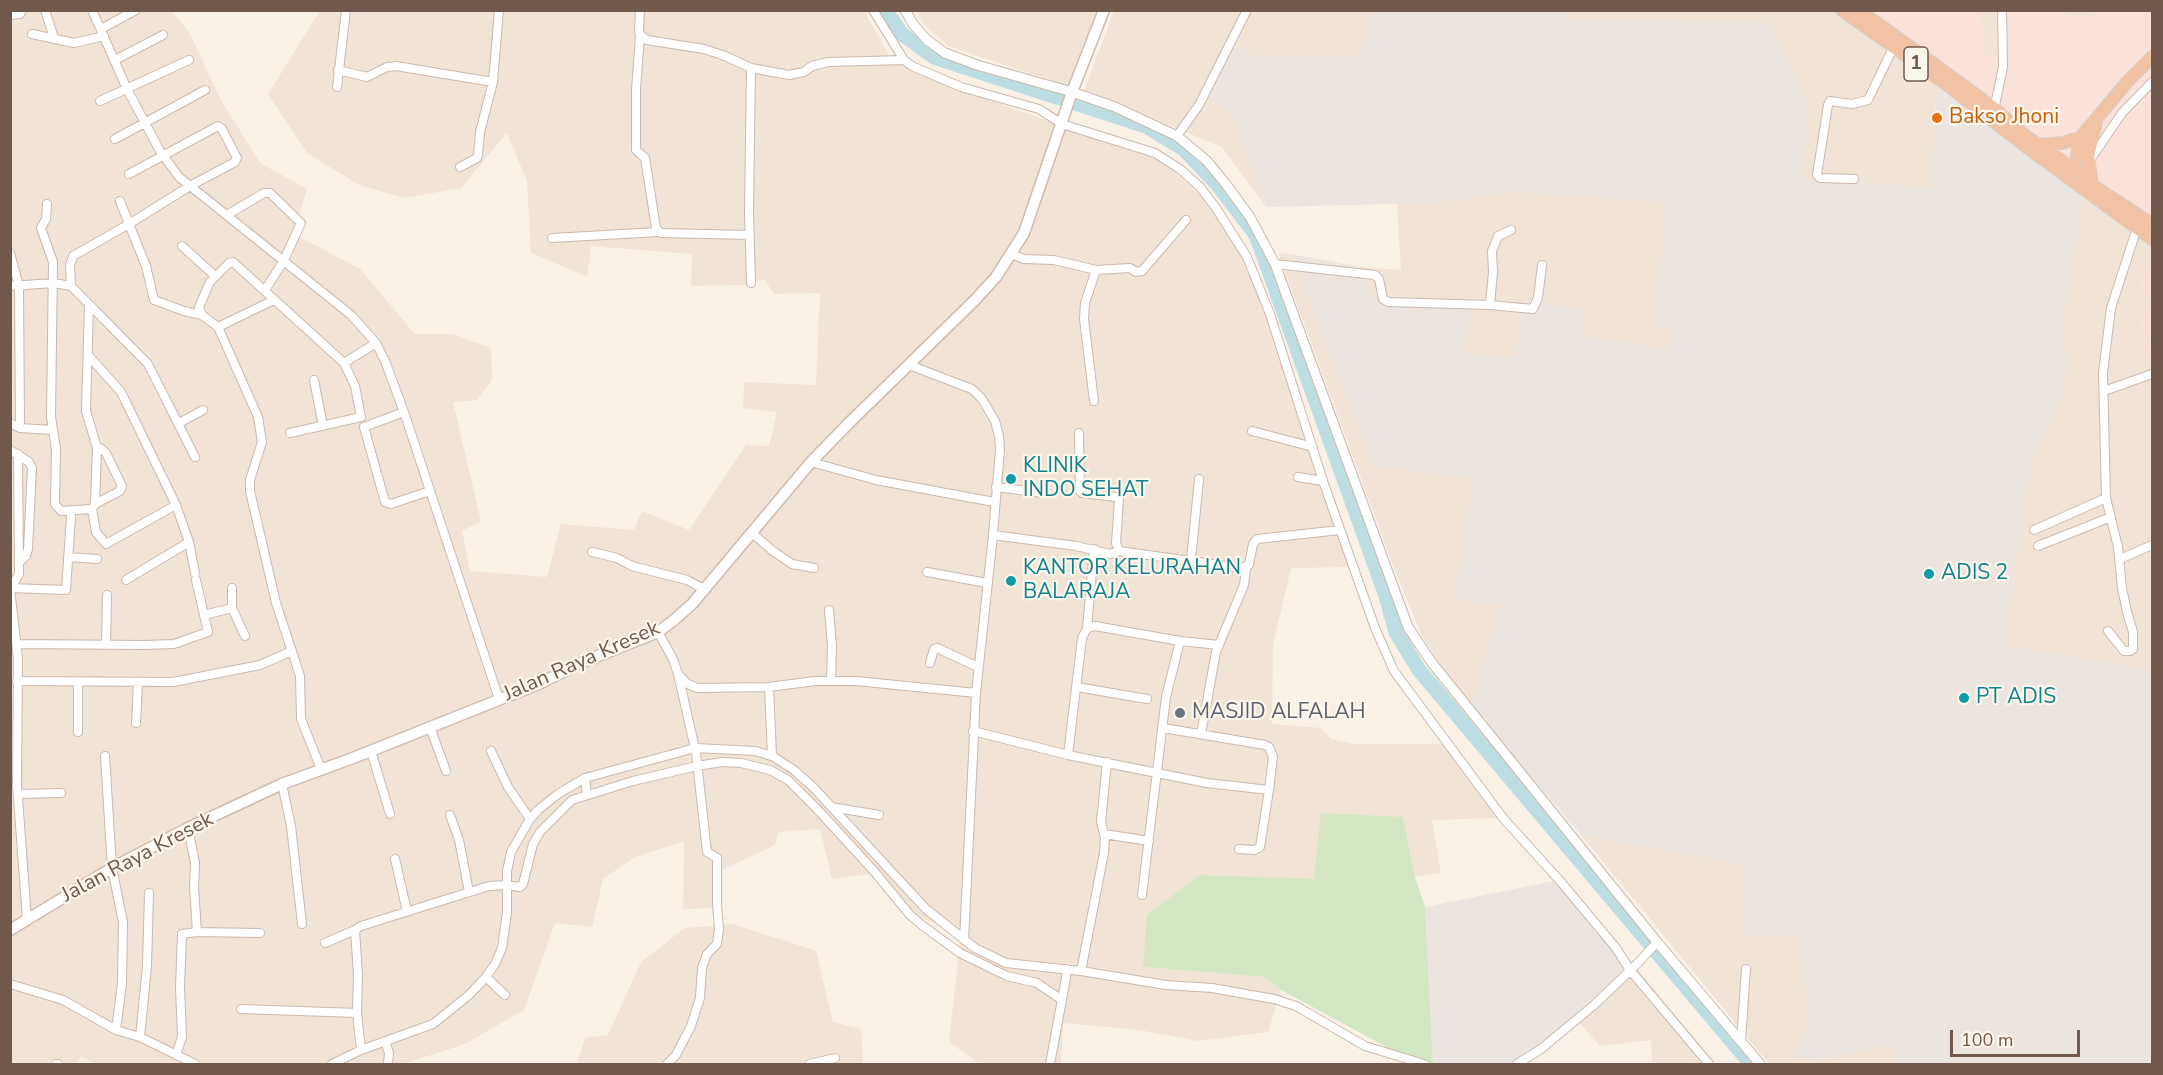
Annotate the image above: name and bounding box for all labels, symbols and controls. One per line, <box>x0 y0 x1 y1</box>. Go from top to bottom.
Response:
road number: 1 <box>1904 47 1928 81</box>
place label: Bakso Jhoni <box>1949 105 2059 131</box>
marker: Bakso Jhoni <box>1930 111 1944 125</box>
place label: KLINIK INDO SEHAT <box>1023 454 1148 504</box>
marker: KLINIK INDO SEHAT <box>1004 472 1018 486</box>
place label: KANTOR KELURAHAN BALARAJA <box>1023 556 1241 606</box>
place label: ADIS 2 <box>1941 561 2008 587</box>
marker: ADIS 2 <box>1922 567 1936 581</box>
marker: KANTOR KELURAHAN BALARAJA <box>1004 574 1018 588</box>
street label: Jalan Raya Kresek <box>500 616 664 708</box>
place label: PT ADIS <box>1976 685 2056 711</box>
marker: PT ADIS <box>1957 691 1971 705</box>
place label: MASJID ALFALAH <box>1192 700 1366 726</box>
marker: MASJID ALFALAH <box>1173 706 1187 720</box>
street label: Jalan Raya Kresek <box>58 807 218 909</box>
scale bar <box>1953 1018 2084 1056</box>
text: 100 m <box>1961 1028 2013 1052</box>

